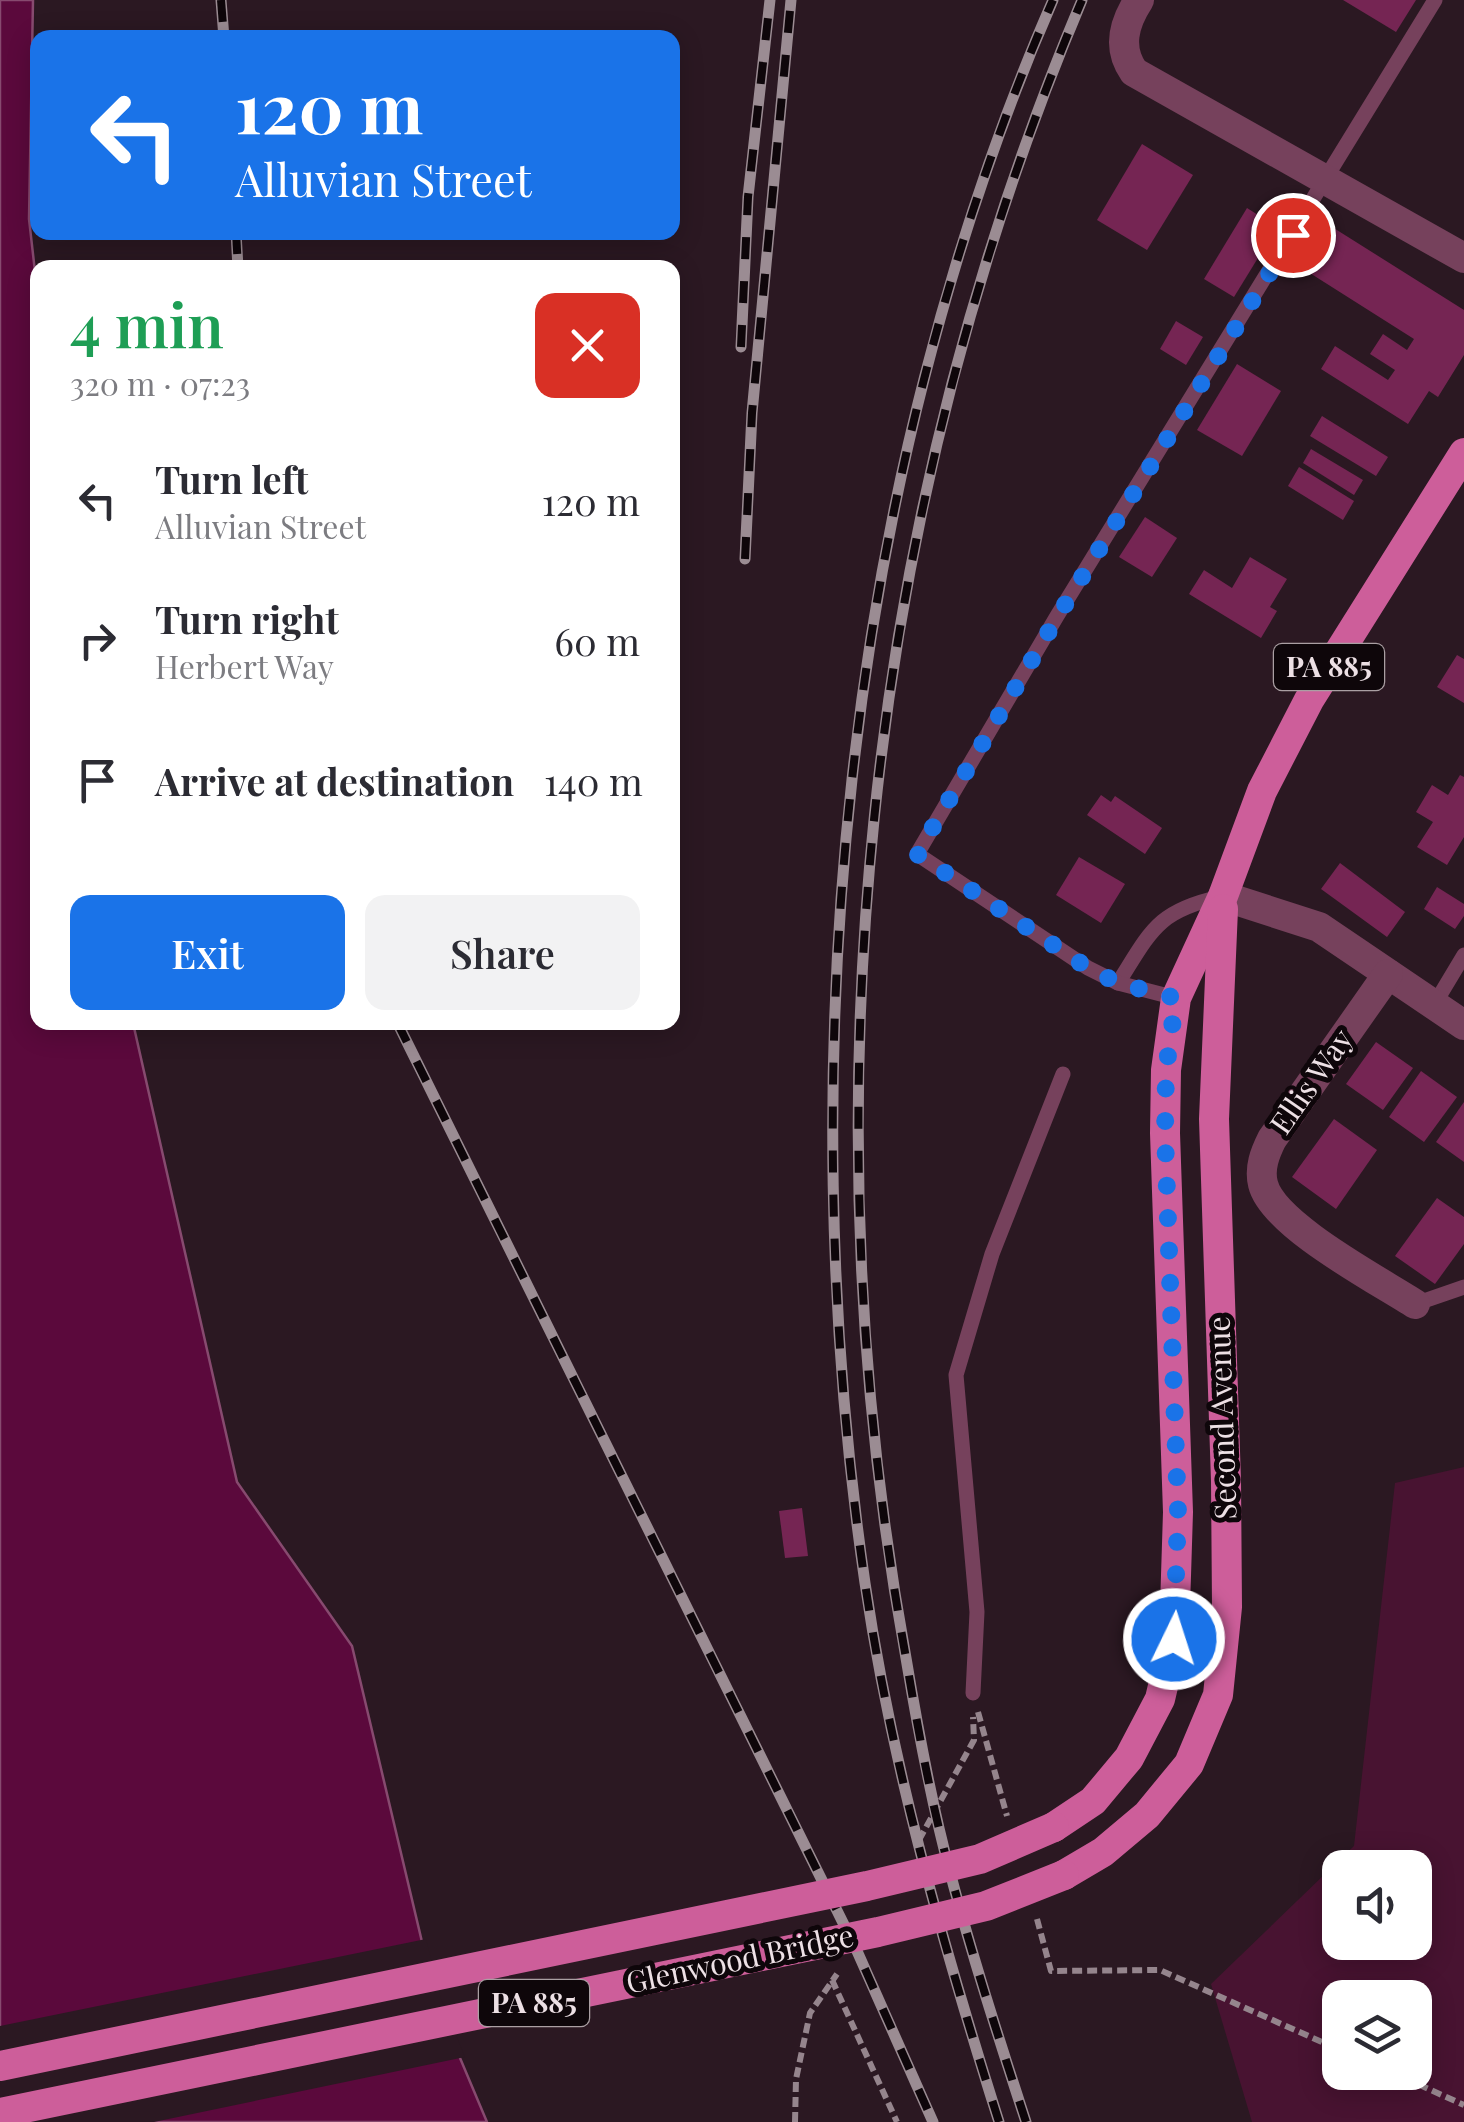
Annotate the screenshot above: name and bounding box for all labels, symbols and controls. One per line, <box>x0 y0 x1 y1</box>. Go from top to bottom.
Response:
text: 120 m <box>235 58 423 152</box>
icon: left <box>70 70 200 200</box>
text: Alluvian Street <box>235 148 532 208</box>
pin <box>1251 193 1336 278</box>
icon: arrive <box>1266 208 1321 263</box>
text: 4 min <box>70 283 224 363</box>
button: close <box>535 293 640 398</box>
text: 320 m · 07:23 <box>70 361 250 404</box>
text: Turn left <box>155 453 308 504</box>
icon: left <box>70 473 125 528</box>
text: 120 m <box>542 475 640 526</box>
text: Alluvian Street <box>155 504 366 547</box>
text: Turn right <box>155 593 339 644</box>
icon: right <box>70 613 125 668</box>
text: 60 m <box>554 615 640 666</box>
text: Herbert Way <box>155 644 334 687</box>
road number: PA 885 <box>1274 644 1384 690</box>
icon: arrive <box>70 753 125 808</box>
text: Arrive at destination <box>155 755 514 806</box>
text: 140 m <box>544 755 643 806</box>
button: Exit <box>70 895 345 1010</box>
button: Share <box>365 895 640 1010</box>
street label: Ellis Way <box>1260 1020 1361 1141</box>
street label: Second Avenue <box>1197 1316 1245 1520</box>
position arrow <box>1122 1587 1226 1691</box>
map controls <box>1322 1850 1432 2090</box>
button: sound <box>1322 1850 1432 1960</box>
street label: Glenwood Bridge <box>622 1914 857 2002</box>
road number: PA 885 <box>479 1980 589 2026</box>
button: layers <box>1322 1980 1432 2090</box>

